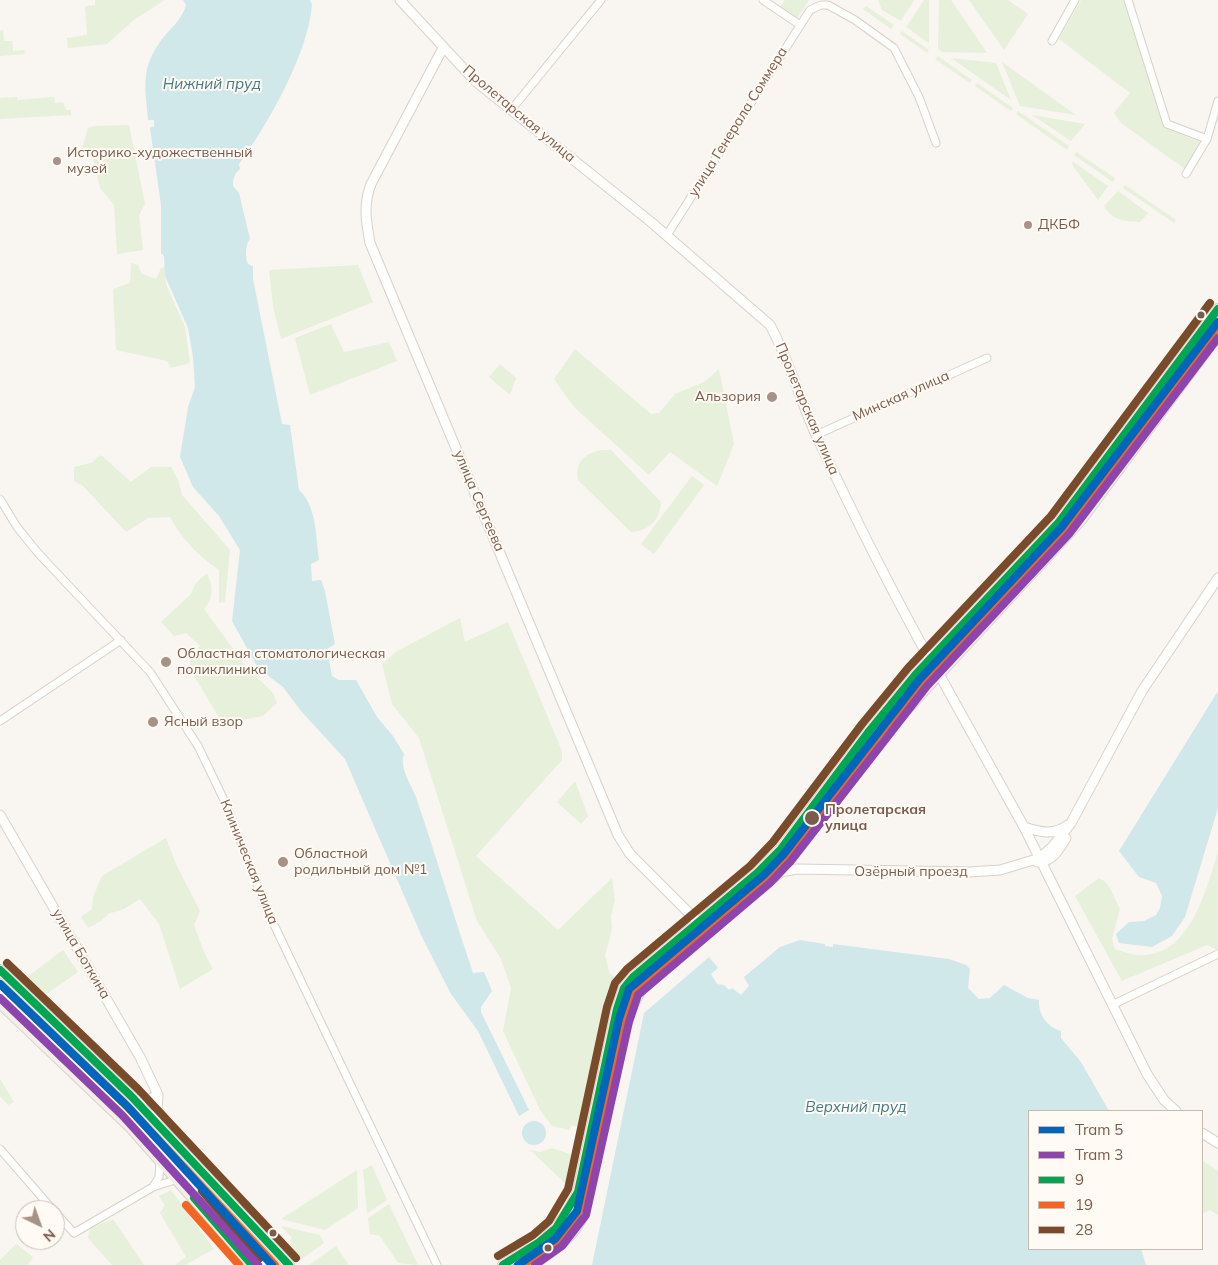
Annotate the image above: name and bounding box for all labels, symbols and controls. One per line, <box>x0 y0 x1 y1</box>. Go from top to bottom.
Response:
street label: улица Генерала Соммера <box>685 44 791 200</box>
street label: Пролетарская улица <box>459 62 579 166</box>
water label: Нижний пруд <box>163 75 261 93</box>
place label: Историко-художественный музей <box>67 145 252 178</box>
marker: Историко-художественный музей <box>51 155 63 167</box>
place label: ДКБФ <box>1038 217 1080 233</box>
marker: ДКБФ <box>1022 219 1034 231</box>
unlabelled marker <box>1196 310 1206 320</box>
street label: Пролетарская улица <box>772 340 842 478</box>
street label: Минская улица <box>850 367 952 425</box>
place label: Альзория <box>695 389 761 405</box>
marker: Альзория <box>765 390 779 404</box>
street label: улица Сергеева <box>450 448 508 554</box>
place label: Областная стоматологическая поликлиника <box>177 646 385 679</box>
marker: Областная стоматологическая поликлиника <box>159 655 173 669</box>
place label: Ясный взор <box>164 714 243 730</box>
marker: Ясный взор <box>146 715 160 729</box>
street label: Клиническая улица <box>216 797 282 927</box>
place label: Пролетарская улица <box>825 802 926 834</box>
marker: Пролетарская улица <box>803 809 821 827</box>
place label: Областной родильный дом №1 <box>294 846 428 879</box>
marker: Областной родильный дом №1 <box>276 855 290 869</box>
street label: Озёрный проезд <box>854 864 968 880</box>
street label: улица Боткина <box>48 906 114 1002</box>
water label: Верхний пруд <box>805 1098 907 1116</box>
legend <box>1028 1110 1203 1250</box>
text: Tram 5 <box>1075 1120 1123 1139</box>
text: Tram 3 <box>1075 1145 1123 1164</box>
text: 9 <box>1075 1170 1084 1189</box>
text: 19 <box>1075 1195 1093 1214</box>
north arrow <box>15 1200 65 1250</box>
text: 28 <box>1075 1220 1093 1239</box>
text: N <box>39 1225 59 1246</box>
unlabelled marker <box>268 1228 278 1238</box>
unlabelled marker <box>543 1243 553 1253</box>

